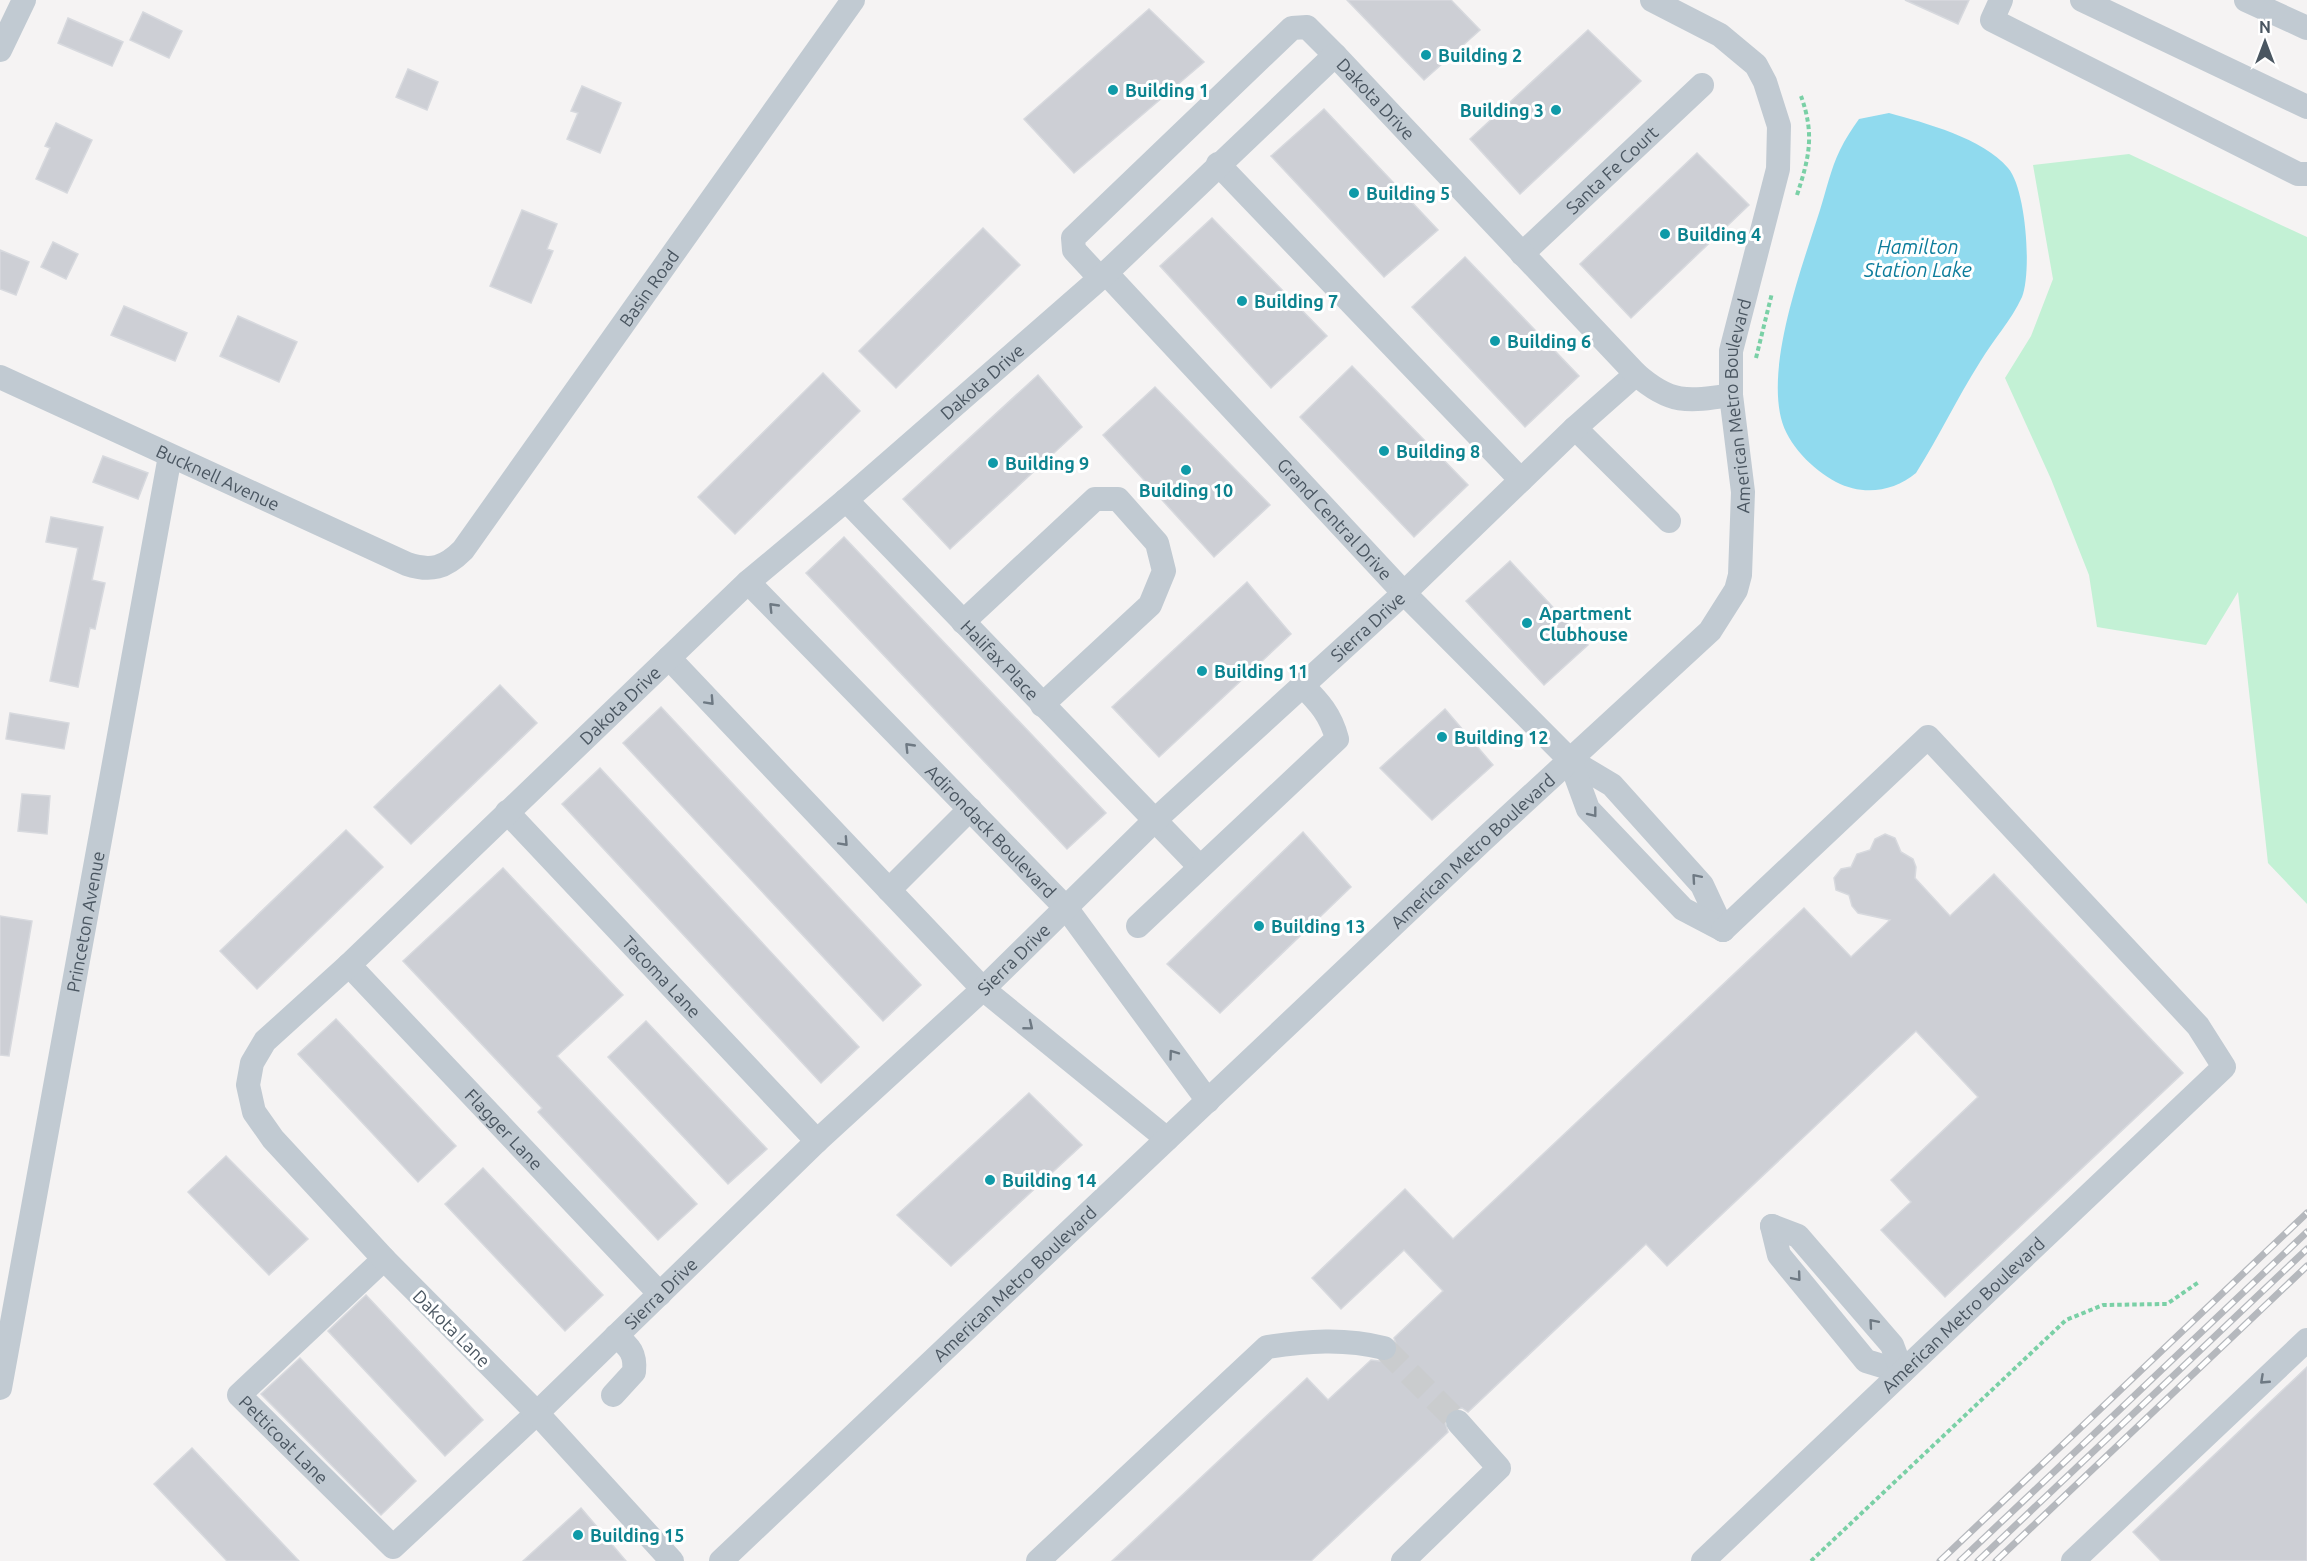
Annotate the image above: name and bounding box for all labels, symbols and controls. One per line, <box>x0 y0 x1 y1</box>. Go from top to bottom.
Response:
north arrow <box>2235 12 2295 72</box>
text: N <box>2259 18 2271 36</box>
place label: Building 2 <box>1438 45 1522 65</box>
marker: Building 2 <box>1419 48 1433 62</box>
street label: Dakota Drive <box>1333 54 1419 143</box>
place label: Building 1 <box>1125 80 1209 100</box>
marker: Building 1 <box>1106 83 1120 97</box>
place label: Building 3 <box>1460 100 1544 120</box>
marker: Building 3 <box>1549 103 1563 117</box>
street label: Santa Fe Court <box>1562 122 1662 218</box>
place label: Building 5 <box>1366 183 1450 203</box>
marker: Building 5 <box>1347 186 1361 200</box>
place label: Building 4 <box>1677 224 1761 244</box>
marker: Building 4 <box>1658 227 1672 241</box>
water label: Hamilton Station Lake <box>1863 235 1972 281</box>
street label: Basin Road <box>615 246 683 330</box>
place label: Building 7 <box>1254 291 1338 311</box>
marker: Building 7 <box>1235 294 1249 308</box>
street label: American Metro Boulevard <box>1721 296 1754 513</box>
place label: Building 6 <box>1507 331 1591 351</box>
marker: Building 6 <box>1488 334 1502 348</box>
street label: Dakota Drive <box>936 340 1028 423</box>
street label: Bucknell Avenue <box>153 440 283 514</box>
place label: Building 8 <box>1396 441 1480 461</box>
marker: Building 8 <box>1377 444 1391 458</box>
place label: Building 9 <box>1005 453 1089 473</box>
street label: Grand Central Drive <box>1274 454 1396 584</box>
marker: Building 9 <box>986 456 1000 470</box>
marker: Building 10 <box>1179 463 1193 477</box>
place label: Building 10 <box>1139 480 1233 500</box>
street label: Sierra Drive <box>1326 587 1409 665</box>
one-way arrow <box>769 603 780 614</box>
place label: Apartment Clubhouse <box>1539 603 1632 644</box>
street label: Halifax Place <box>957 616 1043 704</box>
marker: Apartment Clubhouse <box>1520 616 1534 630</box>
place label: Building 11 <box>1214 661 1308 681</box>
street label: Dakota Drive <box>575 662 664 748</box>
marker: Building 11 <box>1195 664 1209 678</box>
one-way arrow <box>702 693 713 704</box>
place label: Building 12 <box>1454 727 1548 747</box>
marker: Building 12 <box>1435 730 1449 744</box>
one-way arrow <box>905 743 916 753</box>
street label: Adirondack Boulevard <box>922 760 1060 902</box>
street label: American Metro Boulevard <box>1386 769 1558 932</box>
one-way arrow <box>1586 806 1597 817</box>
one-way arrow <box>836 835 847 846</box>
street label: Princeton Avenue <box>62 849 108 994</box>
one-way arrow <box>1692 874 1703 885</box>
place label: Building 13 <box>1271 916 1365 936</box>
street label: Sierra Drive <box>973 919 1054 999</box>
marker: Building 13 <box>1252 919 1266 933</box>
street label: Tacoma Lane <box>619 931 705 1022</box>
one-way arrow <box>1022 1019 1033 1030</box>
one-way arrow <box>1169 1049 1180 1060</box>
street label: Flagger Lane <box>461 1085 547 1174</box>
place label: Building 14 <box>1002 1170 1096 1190</box>
marker: Building 14 <box>983 1173 997 1187</box>
street label: American Metro Boulevard <box>929 1202 1100 1365</box>
street label: American Metro Boulevard <box>1877 1233 2048 1397</box>
street label: Sierra Drive <box>620 1253 701 1333</box>
one-way arrow <box>1789 1270 1800 1281</box>
street label: Dakota Lane <box>409 1285 495 1371</box>
one-way arrow <box>1869 1319 1880 1330</box>
one-way arrow <box>2261 1373 2272 1384</box>
street label: Petticoat Lane <box>235 1391 333 1488</box>
place label: Building 15 <box>590 1525 684 1545</box>
marker: Building 15 <box>571 1528 585 1542</box>

